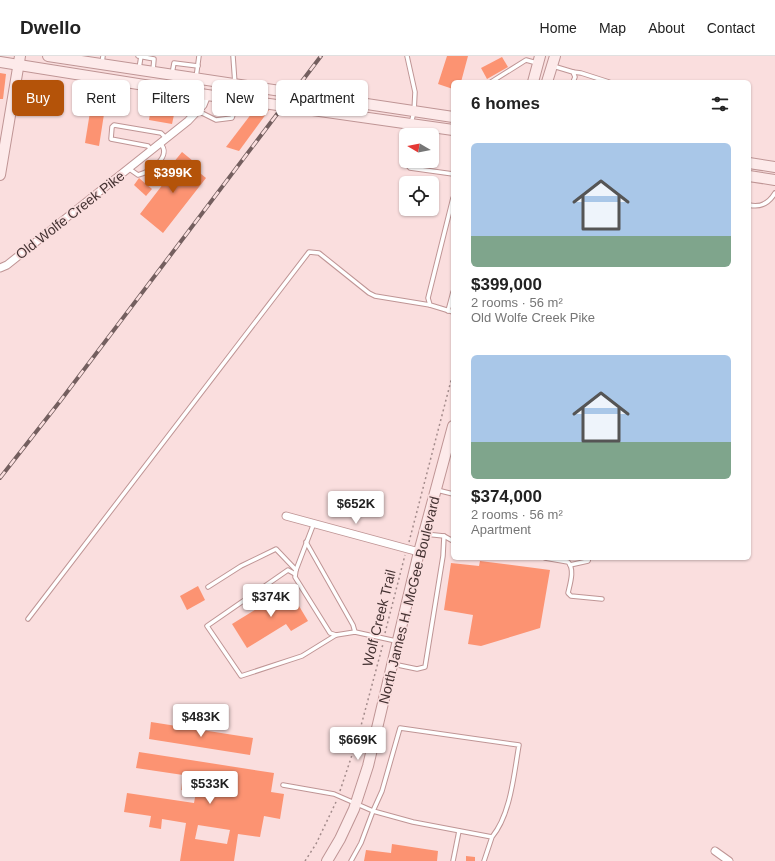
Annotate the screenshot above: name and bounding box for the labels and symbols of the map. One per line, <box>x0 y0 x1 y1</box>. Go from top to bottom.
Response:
north arrow <box>399 128 439 168</box>
pin: $399K <box>145 160 201 194</box>
street label: Old Wolfe Creek Pike <box>12 167 128 262</box>
pin: $652K <box>328 491 384 525</box>
street label: North James H. McGee Boulevard <box>375 495 443 705</box>
street label: Wolf Creek Trail <box>359 568 399 668</box>
pin: $374K <box>243 584 299 618</box>
pin: $483K <box>173 704 229 738</box>
pin: $669K <box>330 727 386 761</box>
pin: $533K <box>182 771 238 805</box>

